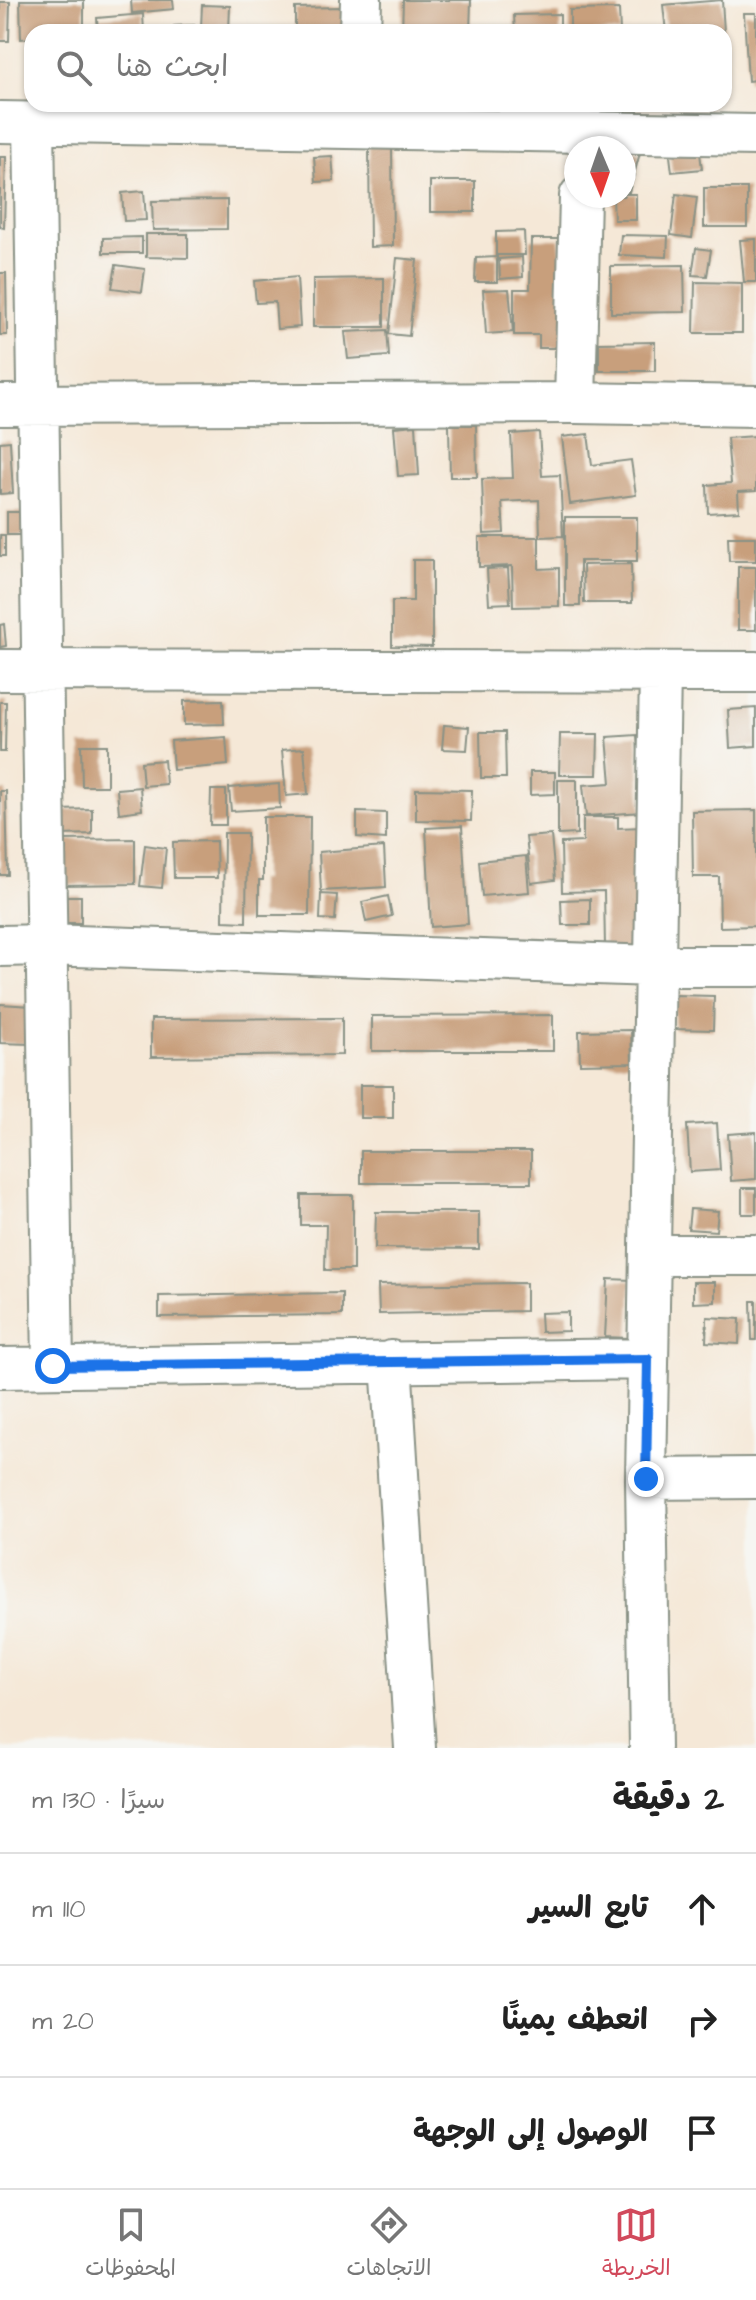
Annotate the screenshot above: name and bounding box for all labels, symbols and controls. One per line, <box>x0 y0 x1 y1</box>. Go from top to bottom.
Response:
search box <box>24 24 732 112</box>
icon: search <box>52 46 96 90</box>
text: ابحث هنا <box>116 46 228 88</box>
north arrow <box>564 136 636 208</box>
route start <box>35 1348 71 1384</box>
route end <box>628 1461 664 1497</box>
text: 2 دقيقة <box>612 1775 724 1823</box>
text: سيرًا · 130 m <box>32 1782 165 1818</box>
text: تابع السير <box>529 1887 648 1929</box>
icon: ahead <box>680 1887 724 1931</box>
text: 110 m <box>32 1891 86 1927</box>
text: انعطف يمينًا <box>502 1999 648 2041</box>
icon: right <box>680 1999 724 2043</box>
text: 20 m <box>32 2003 94 2039</box>
text: الوصول إلى الوجهة <box>413 2111 648 2153</box>
icon: arrive <box>680 2111 724 2155</box>
tab: المحفوظات <box>85 2203 176 2287</box>
tab: الاتجاهات <box>347 2203 431 2287</box>
tab: الخريطة <box>602 2203 671 2287</box>

